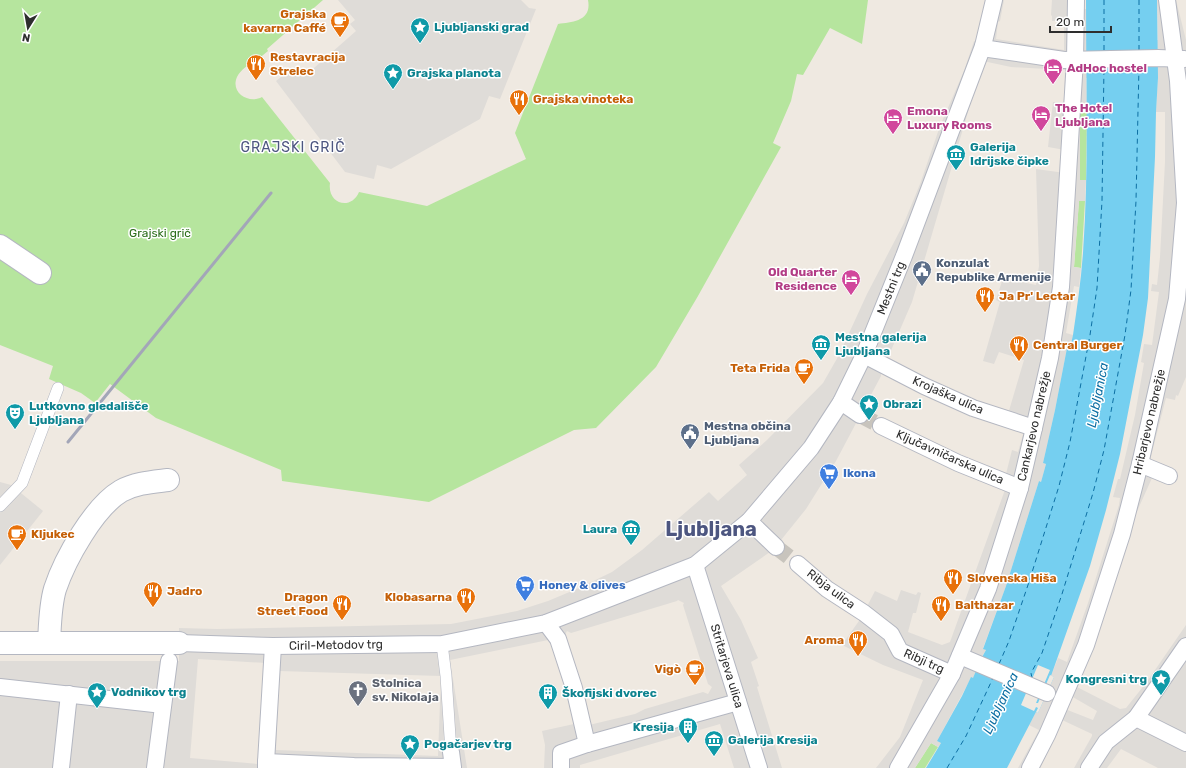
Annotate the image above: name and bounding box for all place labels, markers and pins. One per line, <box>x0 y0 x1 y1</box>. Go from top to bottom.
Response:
place label: Grajska kavarna Caffé <box>243 7 326 35</box>
cafe icon: Grajska kavarna Caffé <box>329 10 351 38</box>
place icon: Ljubljanski grad <box>409 16 431 44</box>
place label: Ljubljanski grad <box>434 20 529 34</box>
place label: Restavracija Strelec <box>270 50 345 78</box>
restaurant icon: Restavracija Strelec <box>245 53 267 81</box>
hotel icon: AdHoc hostel <box>1042 57 1064 85</box>
place label: AdHoc hostel <box>1067 61 1147 75</box>
place icon: Grajska planota <box>382 62 404 90</box>
place label: Grajska planota <box>407 66 501 80</box>
restaurant icon: Grajska vinoteka <box>508 88 530 116</box>
place label: Grajska vinoteka <box>533 92 633 106</box>
place label: The Hotel Ljubljana <box>1055 101 1112 129</box>
place label: Emona Luxury Rooms <box>907 104 992 132</box>
hotel icon: The Hotel Ljubljana <box>1030 104 1052 132</box>
hotel icon: Emona Luxury Rooms <box>882 107 904 135</box>
place label: Galerija Idrijske čipke <box>970 140 1049 168</box>
museum icon: Galerija Idrijske čipke <box>945 143 967 171</box>
place label: Konzulat Republike Armenije <box>936 256 1051 284</box>
public building icon: Konzulat Republike Armenije <box>911 259 933 287</box>
place label: Old Quarter Residence <box>768 265 838 293</box>
hotel icon: Old Quarter Residence <box>840 268 862 296</box>
restaurant icon: Ja Pr' Lectar <box>974 285 996 313</box>
place label: Ja Pr' Lectar <box>999 289 1076 303</box>
place label: Mestna galerija Ljubljana <box>835 330 926 358</box>
museum icon: Mestna galerija Ljubljana <box>810 333 832 361</box>
restaurant icon: Central Burger <box>1008 334 1030 362</box>
place label: Central Burger <box>1033 338 1122 352</box>
cafe icon: Teta Frida <box>793 357 815 385</box>
place label: Teta Frida <box>730 361 790 375</box>
place icon: Obrazi <box>858 393 880 421</box>
place label: Obrazi <box>883 397 922 411</box>
place label: Lutkovno gledališče Ljubljana <box>29 399 148 427</box>
theatre icon: Lutkovno gledališče Ljubljana <box>4 402 26 430</box>
place label: Mestna občina Ljubljana <box>704 419 791 447</box>
public building icon: Mestna občina Ljubljana <box>679 422 701 450</box>
supermarket icon: Ikona <box>818 462 840 490</box>
place label: Ikona <box>843 466 876 480</box>
museum icon: Laura <box>620 518 642 546</box>
place label: Laura <box>583 522 617 536</box>
cafe icon: Kljukec <box>6 523 28 551</box>
place label: Kljukec <box>31 527 75 541</box>
restaurant icon: Slovenska Hiša <box>942 567 964 595</box>
place label: Slovenska Hiša <box>967 571 1056 585</box>
supermarket icon: Honey & olives <box>514 574 536 602</box>
place label: Honey & olives <box>539 578 626 592</box>
restaurant icon: Jadro <box>142 580 164 608</box>
place label: Jadro <box>167 584 202 598</box>
restaurant icon: Klobasarna <box>455 586 477 614</box>
place label: Dragon Street Food <box>257 590 328 618</box>
place label: Klobasarna <box>385 590 452 604</box>
restaurant icon: Dragon Street Food <box>331 593 353 621</box>
restaurant icon: Balthazar <box>930 594 952 622</box>
place label: Balthazar <box>955 598 1014 612</box>
restaurant icon: Aroma <box>847 629 869 657</box>
place label: Aroma <box>805 633 844 647</box>
cafe icon: Vigò <box>684 658 706 686</box>
place label: Vigò <box>654 662 681 676</box>
place icon: Kongresni trg <box>1150 668 1172 696</box>
place label: Kongresni trg <box>1066 672 1147 686</box>
place label: Stolnica sv. Nikolaja <box>372 676 439 704</box>
church icon: Stolnica sv. Nikolaja <box>347 679 369 707</box>
place icon: Vodnikov trg <box>86 681 108 709</box>
building icon: Škofijski dvorec <box>537 682 559 710</box>
place label: Vodnikov trg <box>111 685 186 699</box>
place label: Škofijski dvorec <box>562 686 657 700</box>
building icon: Kresija <box>677 716 699 744</box>
place label: Kresija <box>633 720 674 734</box>
museum icon: Galerija Kresija <box>703 729 725 757</box>
place icon: Pogačarjev trg <box>399 733 421 761</box>
place label: Galerija Kresija <box>728 733 818 747</box>
place label: Pogačarjev trg <box>424 737 512 751</box>

